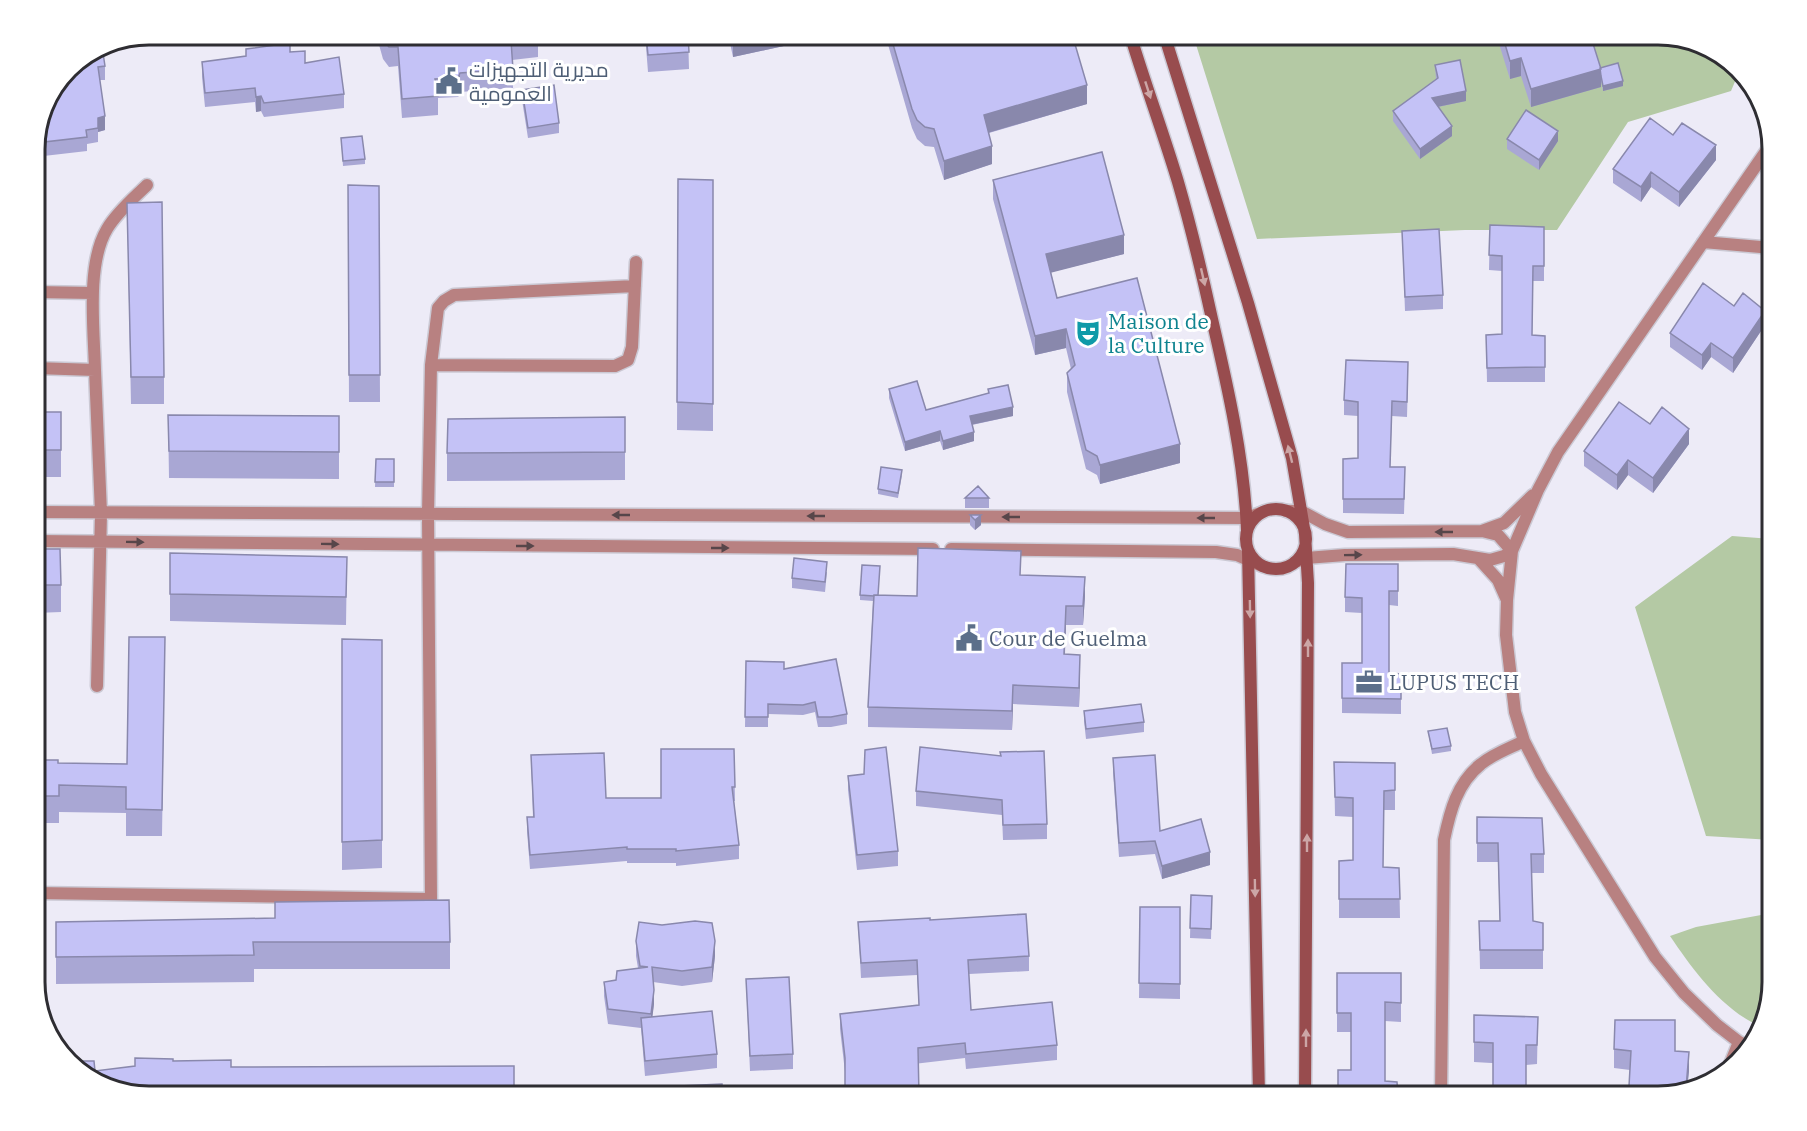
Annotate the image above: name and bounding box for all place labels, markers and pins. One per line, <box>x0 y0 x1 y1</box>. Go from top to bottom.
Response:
place label: مديرية التجهيزات العمومية <box>469 55 609 107</box>
public building icon: مديرية التجهيزات العمومية <box>434 66 464 96</box>
place label: Maison de la Culture <box>1108 307 1209 359</box>
theatre icon: Maison de la Culture <box>1073 318 1103 348</box>
public building icon: Cour de Guelma <box>954 623 984 653</box>
place label: Cour de Guelma <box>989 624 1148 652</box>
office icon: LUPUS TECH <box>1354 667 1384 697</box>
place label: LUPUS TECH <box>1389 668 1519 696</box>

